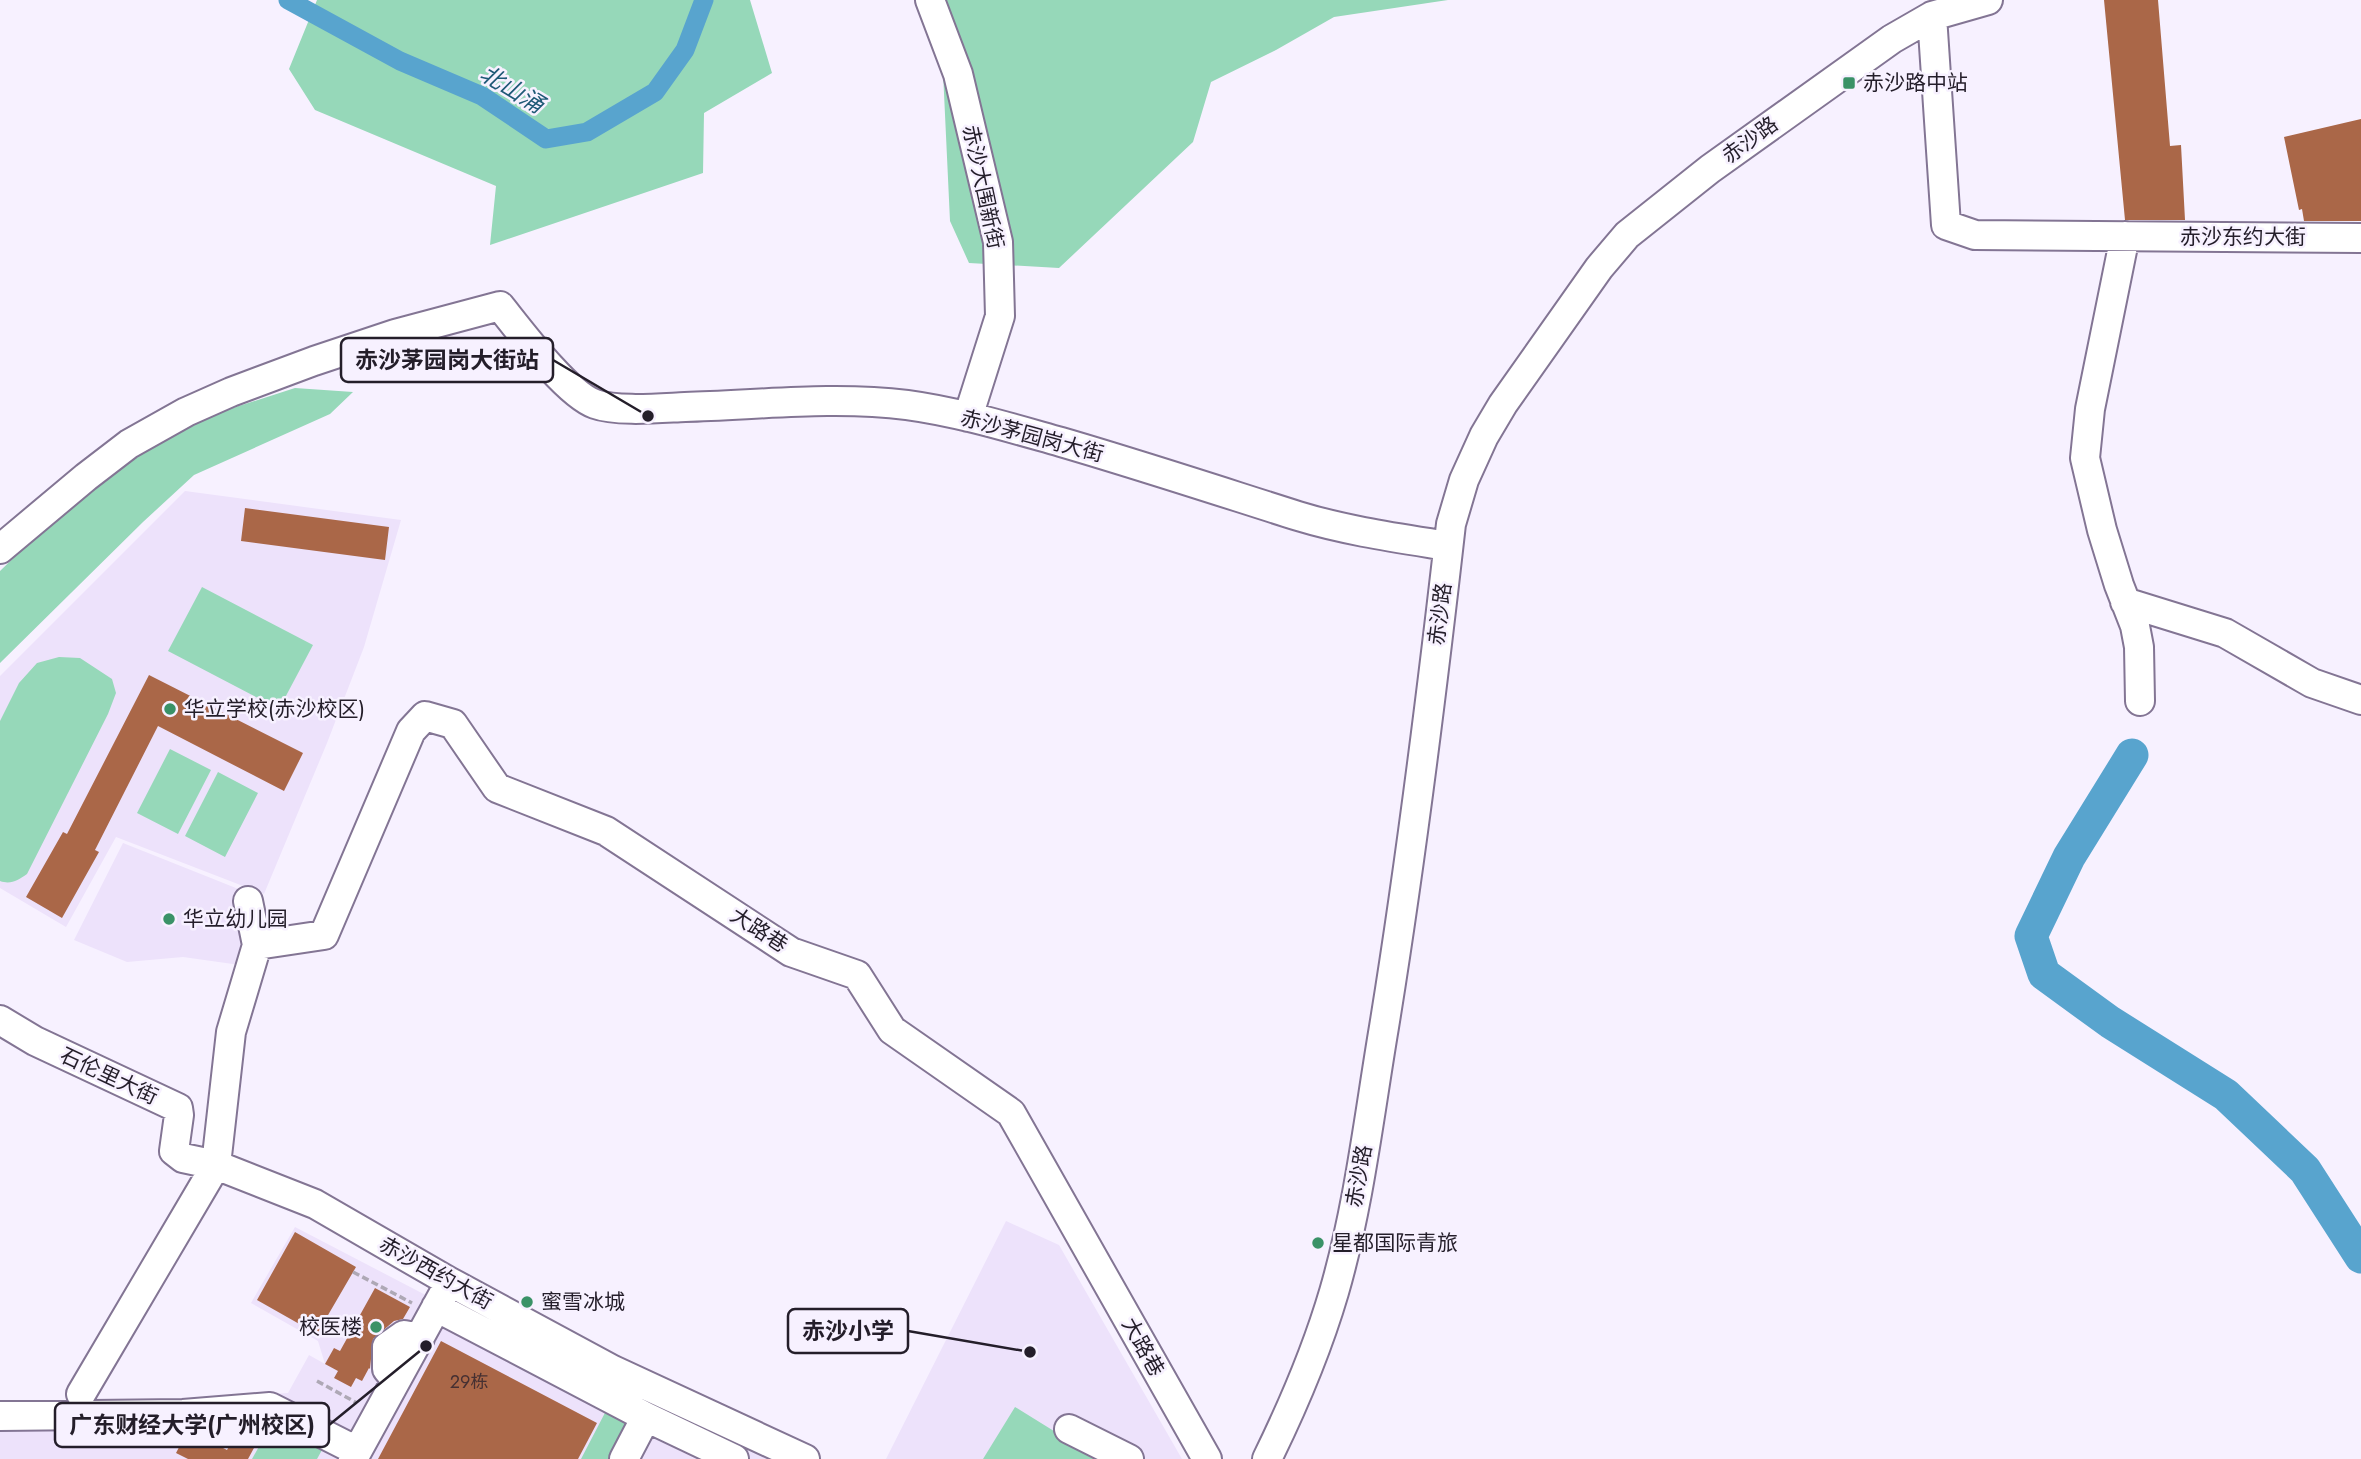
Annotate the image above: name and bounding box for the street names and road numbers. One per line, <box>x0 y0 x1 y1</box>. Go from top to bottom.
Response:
street label: 赤沙路 <box>1716 109 1784 171</box>
street label: 赤沙大围新街 <box>955 122 1011 252</box>
street label: 赤沙东约大街 <box>2180 222 2306 252</box>
street label: 赤沙茅园岗大街 <box>957 402 1107 470</box>
street label: 赤沙路 <box>1421 581 1459 647</box>
street label: 大路巷 <box>724 900 794 960</box>
street label: 石伦里大街 <box>55 1040 163 1112</box>
street label: 赤沙路 <box>1339 1142 1379 1210</box>
street label: 赤沙西约大街 <box>374 1229 498 1317</box>
street label: 大路巷 <box>1115 1312 1171 1382</box>

